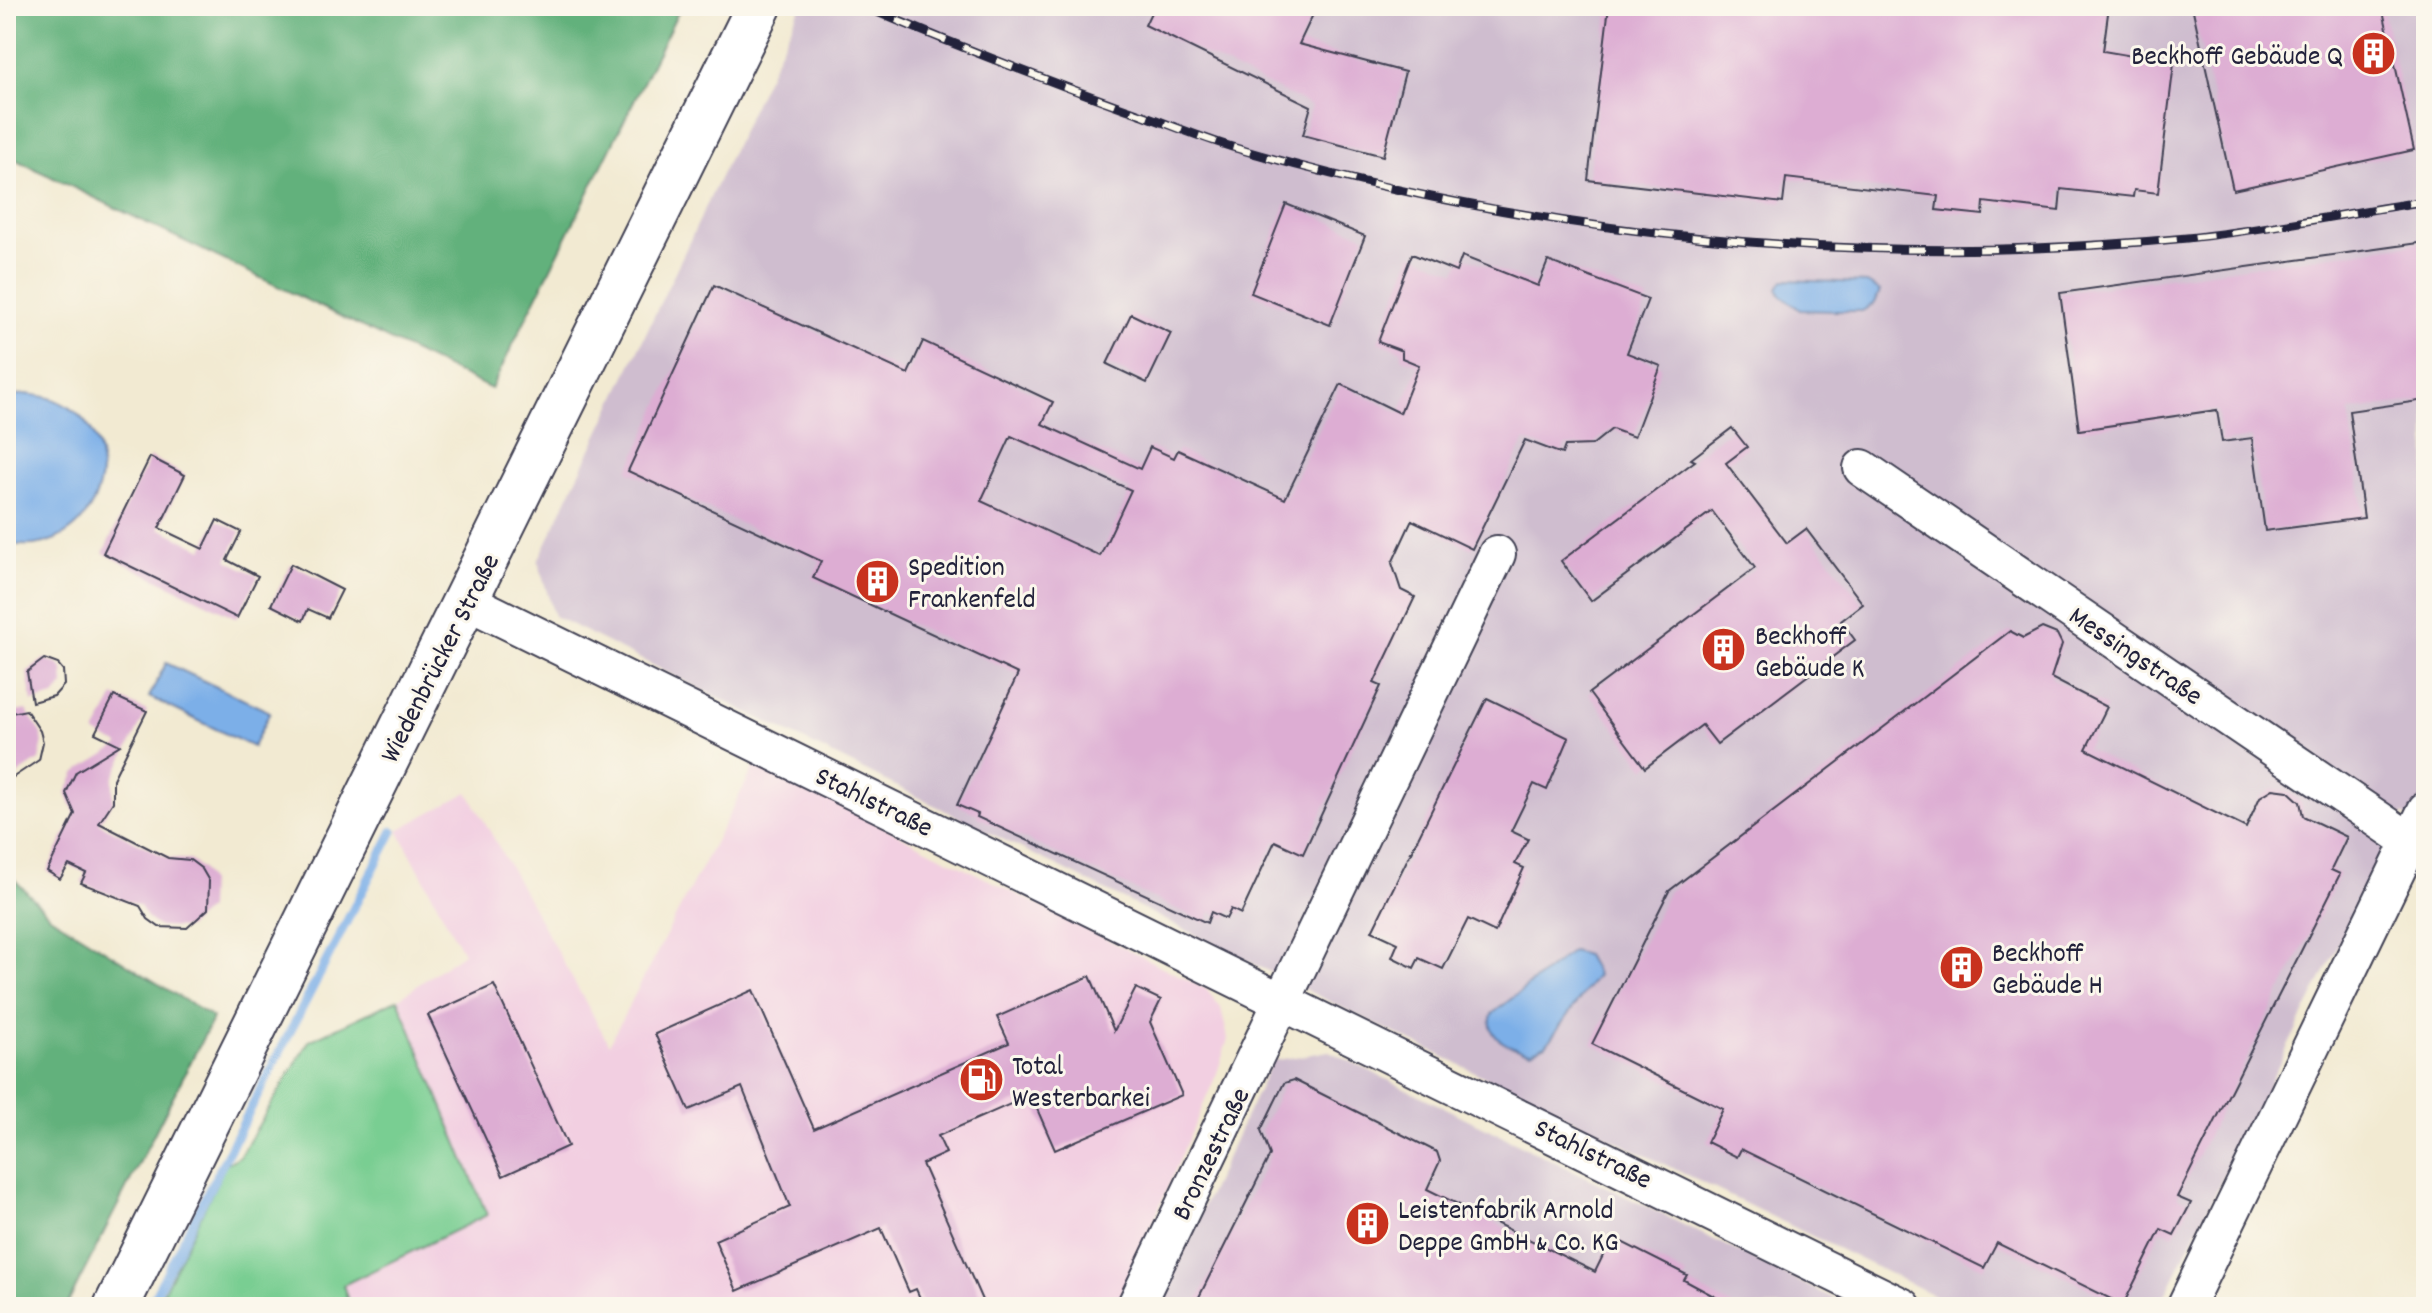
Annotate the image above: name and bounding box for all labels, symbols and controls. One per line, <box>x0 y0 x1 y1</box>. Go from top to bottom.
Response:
building icon: Beckhoff Gebäude Q <box>2350 30 2398 78</box>
place label: Beckhoff Gebäude Q <box>2131 39 2343 79</box>
street label: Wiedenbrücker Straße <box>372 548 513 771</box>
place label: Spedition Frankenfeld <box>908 550 1036 622</box>
building icon: Spedition Frankenfeld <box>853 557 901 605</box>
street label: Messingstraße <box>2059 599 2209 718</box>
place label: Beckhoff Gebäude K <box>1755 619 1864 691</box>
building icon: Beckhoff Gebäude K <box>1700 626 1748 674</box>
street label: Stahlstraße <box>807 759 938 850</box>
place label: Beckhoff Gebäude H <box>1992 936 2103 1008</box>
building icon: Beckhoff Gebäude H <box>1937 943 1985 991</box>
place label: Total Westerbarkei <box>1012 1049 1150 1121</box>
fuel station icon: Total Westerbarkei <box>957 1056 1005 1104</box>
street label: Bronzestraße <box>1164 1082 1263 1228</box>
street label: Stahlstraße <box>1526 1111 1657 1202</box>
place label: Leistenfabrik Arnold Deppe GmbH & Co. KG <box>1398 1193 1619 1265</box>
building icon: Leistenfabrik Arnold Deppe GmbH & Co. KG <box>1343 1200 1391 1248</box>

